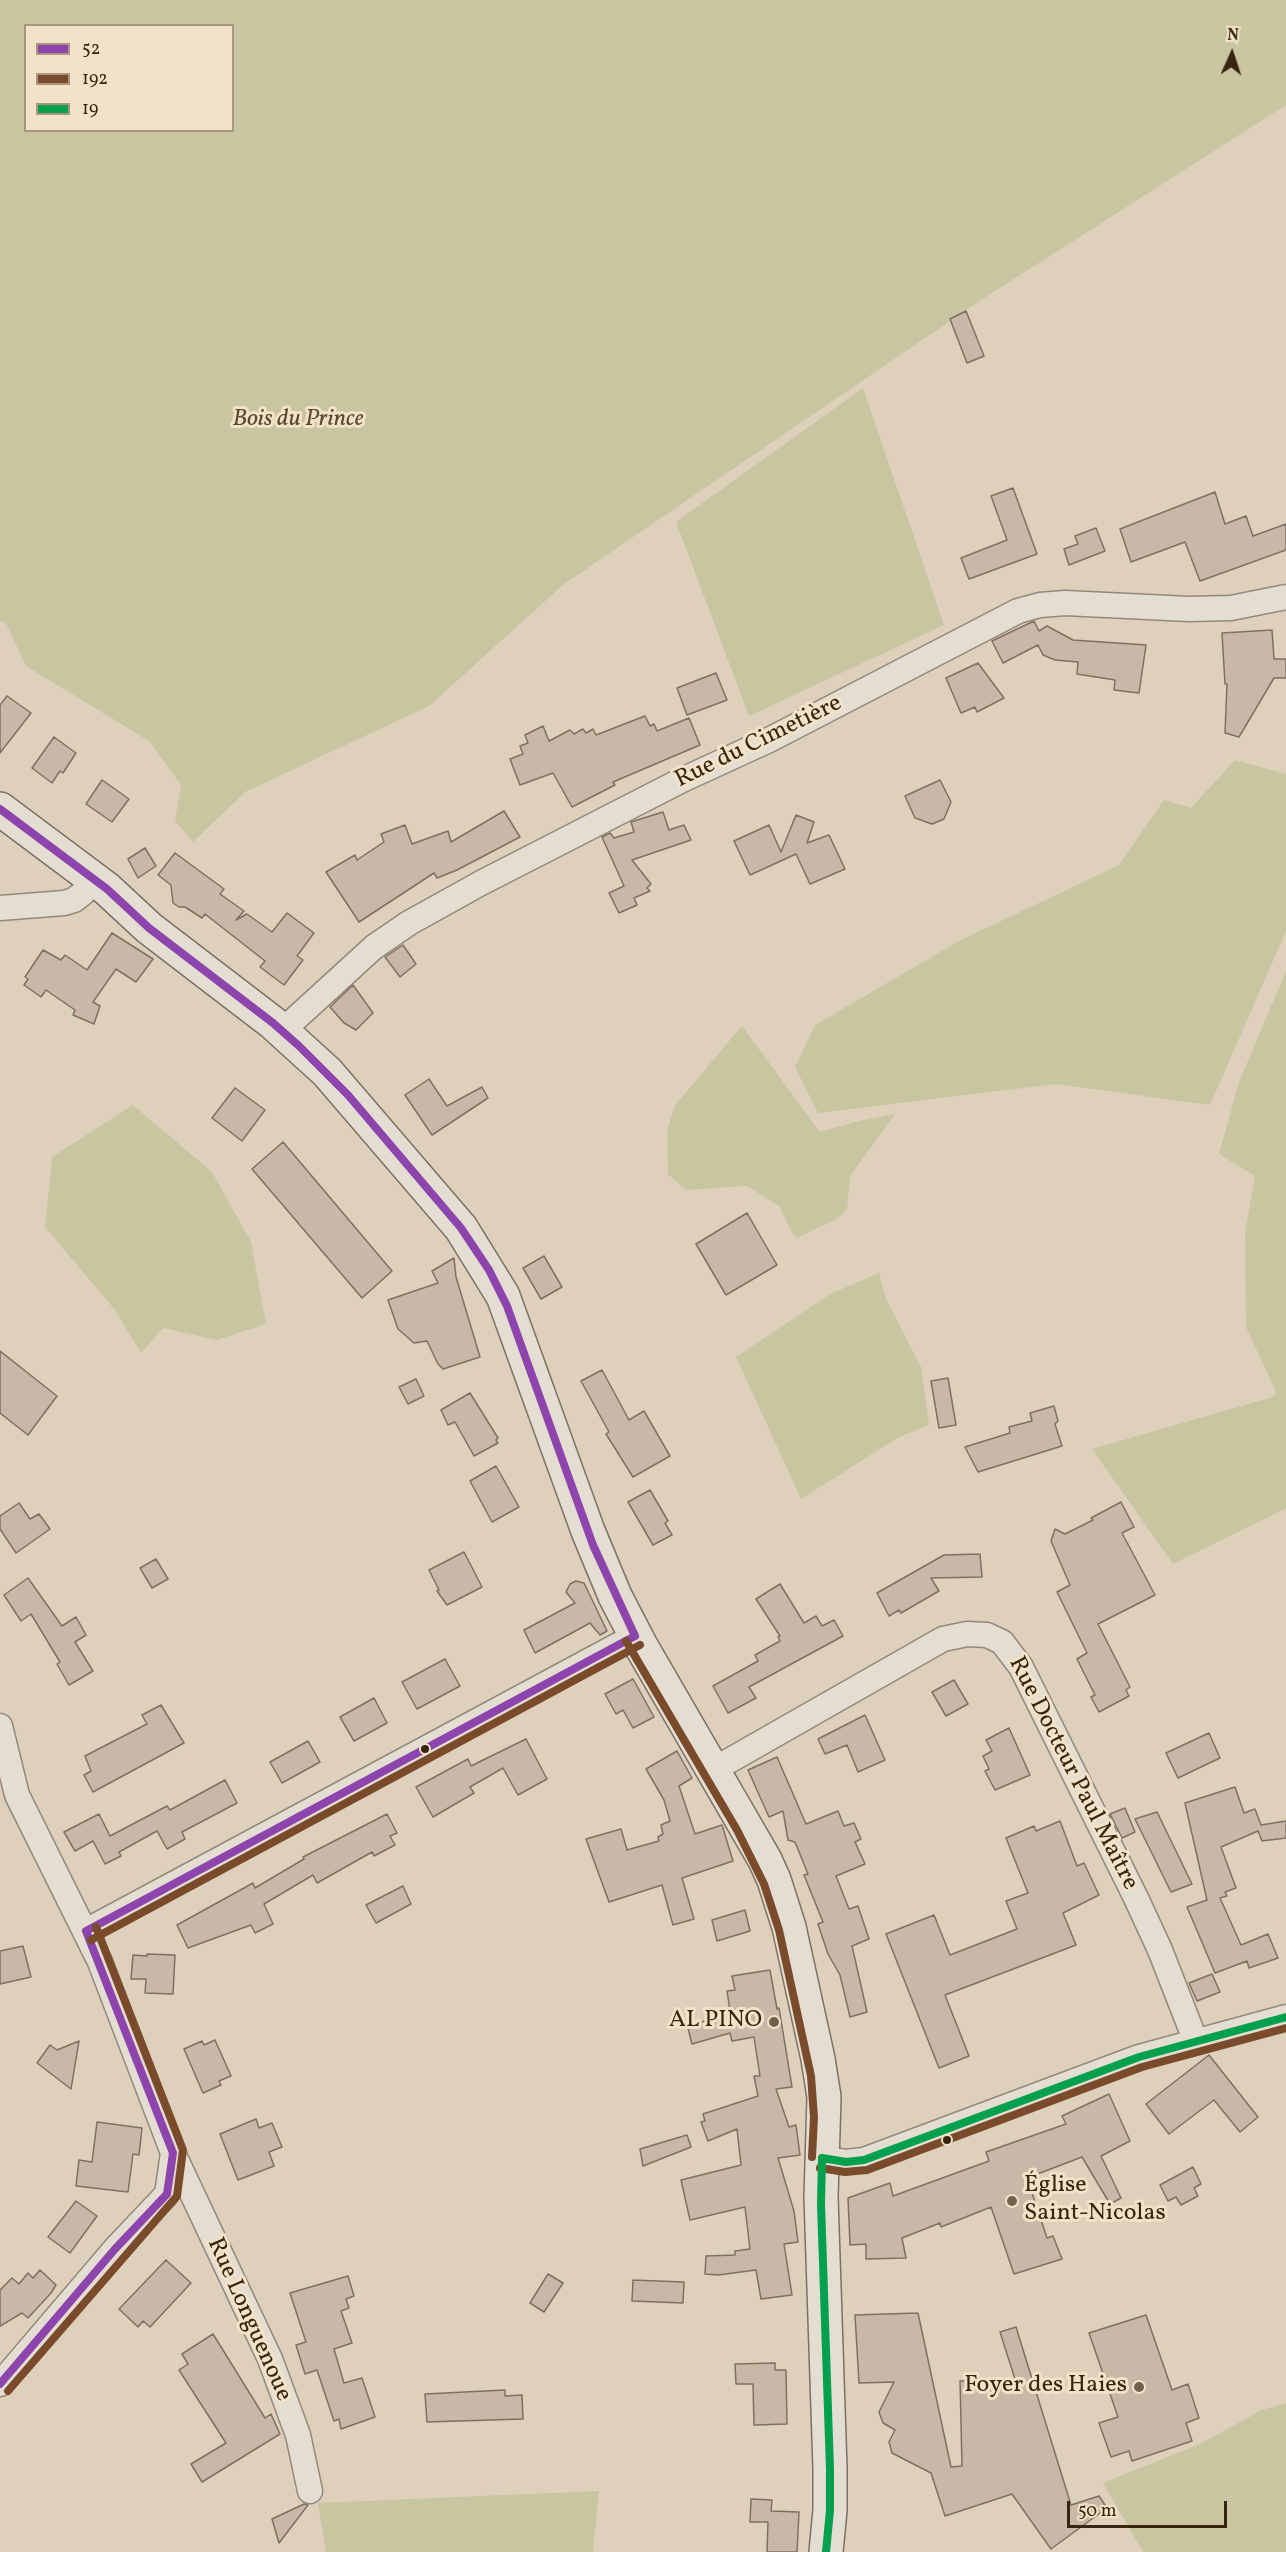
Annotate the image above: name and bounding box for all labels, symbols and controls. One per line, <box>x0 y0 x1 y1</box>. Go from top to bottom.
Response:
legend <box>24 24 234 132</box>
north arrow <box>1202 24 1262 84</box>
text: N <box>1227 25 1239 47</box>
text: 52 <box>82 37 100 62</box>
text: 192 <box>82 67 108 92</box>
text: 19 <box>82 97 98 122</box>
park label: Bois du Prince <box>233 407 363 435</box>
street label: Rue du Cimetière <box>671 690 847 796</box>
street label: Rue Docteur Paul Maître <box>1001 1653 1143 1895</box>
unlabelled marker <box>419 1743 431 1755</box>
place label: AL PINO <box>669 2008 762 2036</box>
marker: AL PINO <box>767 2015 781 2029</box>
unlabelled marker <box>941 2134 953 2146</box>
place label: Église Saint-Nicolas <box>1024 2173 1166 2229</box>
marker: Église Saint-Nicolas <box>1005 2194 1019 2208</box>
street label: Rue Longuenoue <box>199 2234 297 2406</box>
place label: Foyer des Haies <box>964 2373 1127 2401</box>
marker: Foyer des Haies <box>1132 2380 1146 2394</box>
scale bar <box>1070 2489 1230 2527</box>
text: 50 m <box>1078 2499 1117 2524</box>

